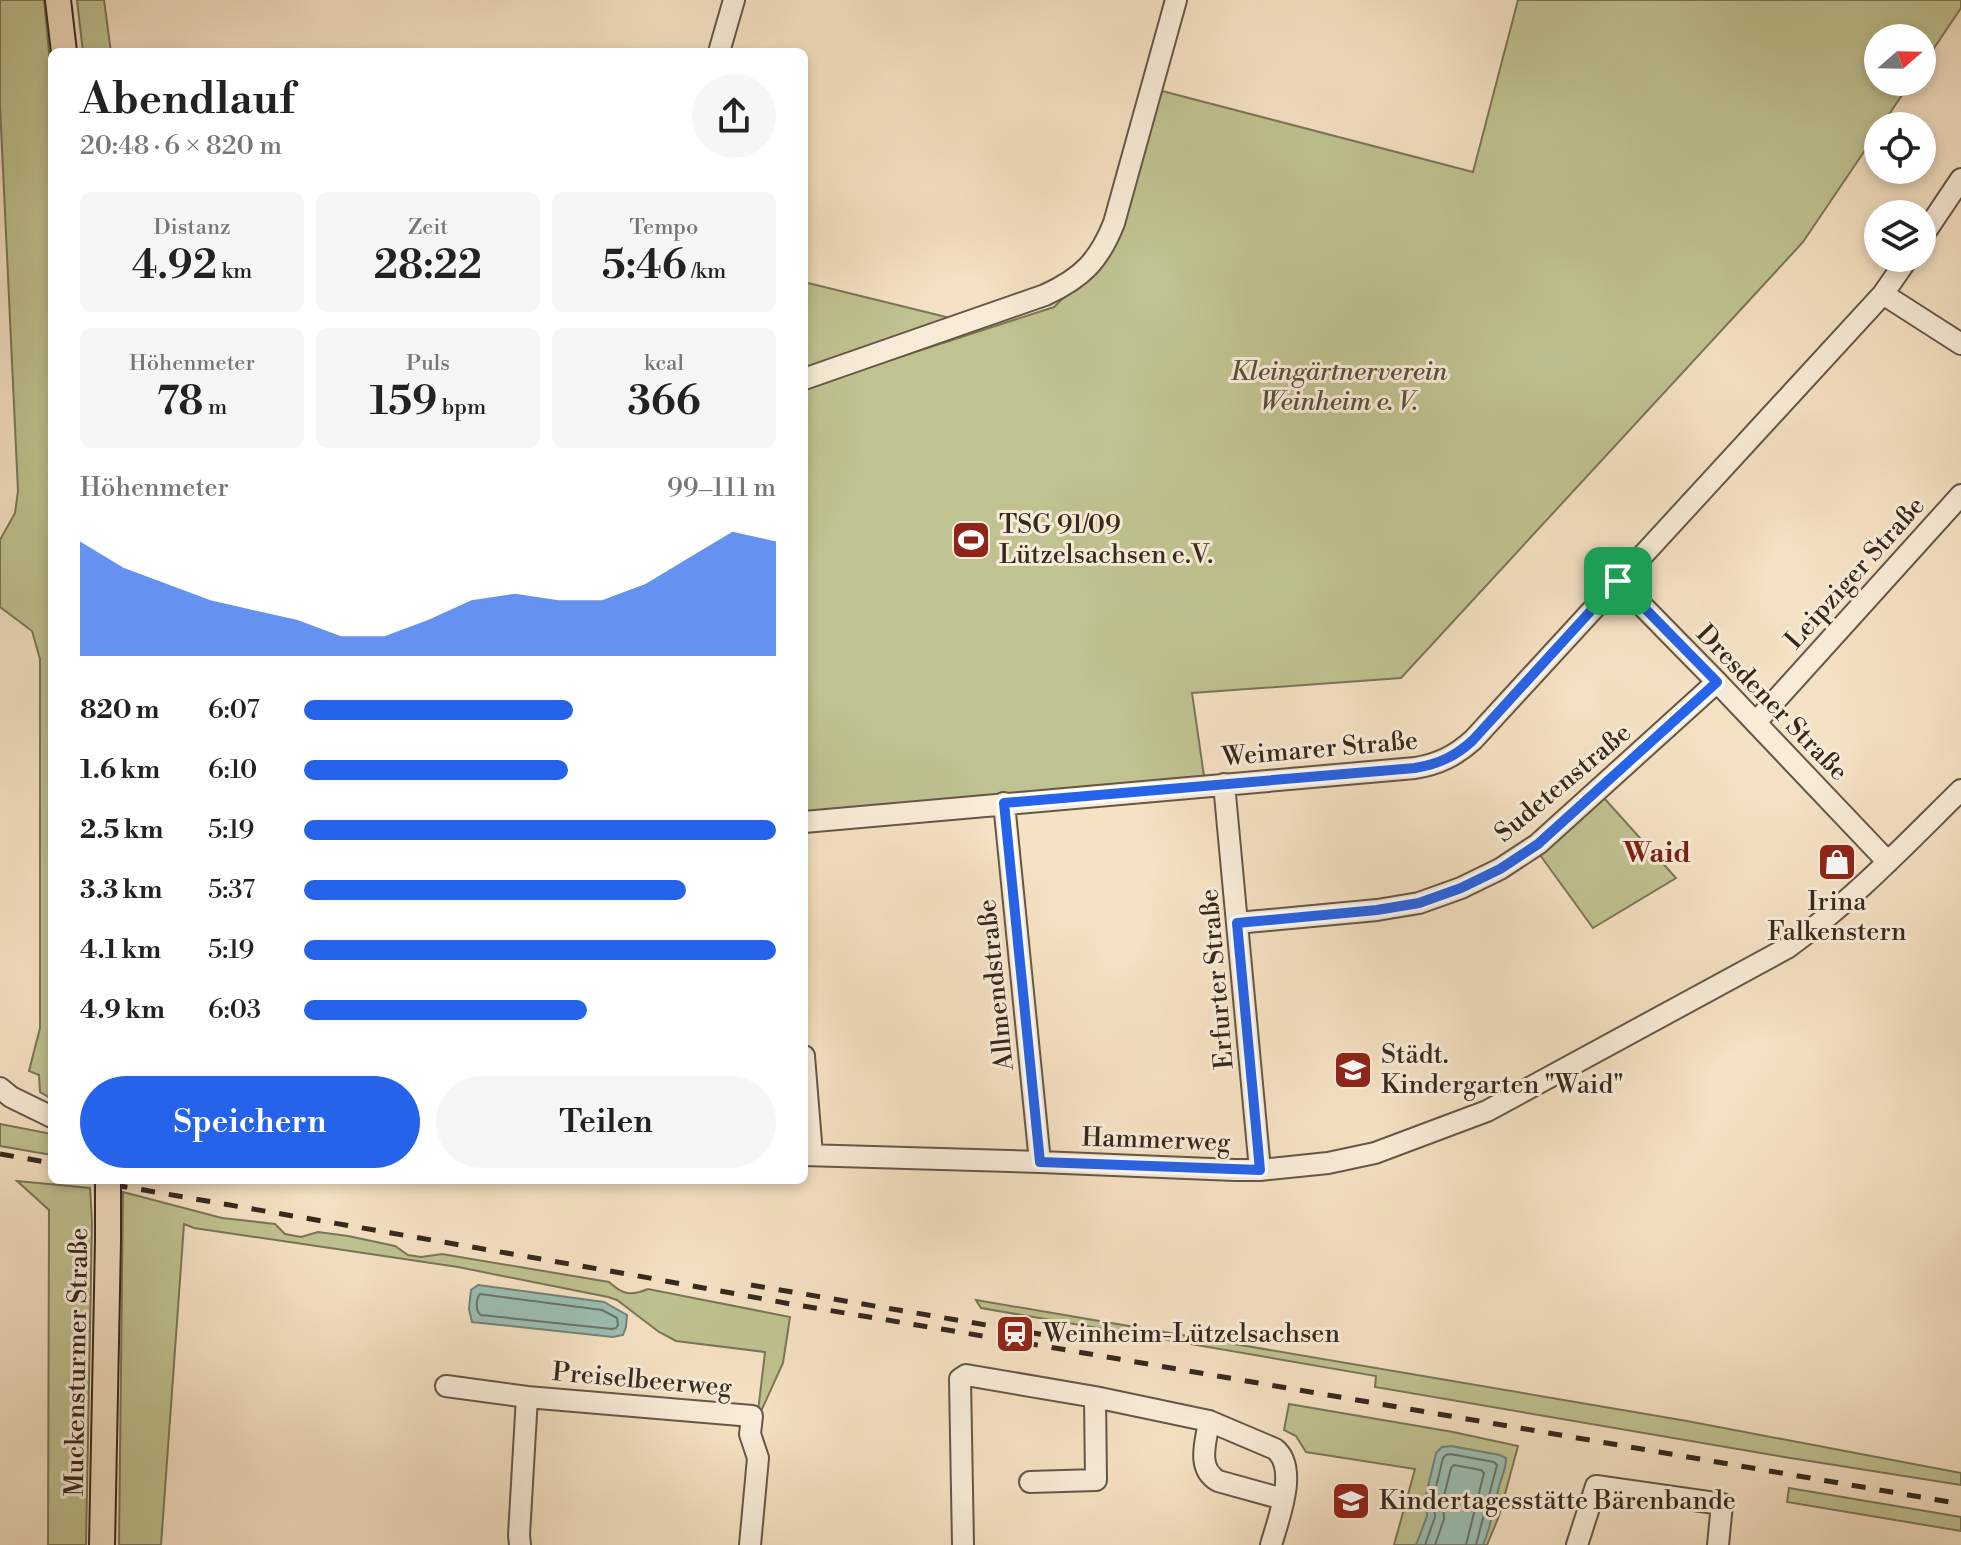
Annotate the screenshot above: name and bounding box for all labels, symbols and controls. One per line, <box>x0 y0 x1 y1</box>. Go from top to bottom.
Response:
north arrow <box>1864 24 1936 96</box>
map controls <box>1864 24 1936 272</box>
text: Abendlauf <box>80 72 295 127</box>
button: share <box>692 74 776 158</box>
button: locate <box>1864 112 1936 184</box>
text: 20:48 · 6 × 820 m <box>80 130 282 162</box>
button: layers <box>1864 200 1936 272</box>
text: Distanz <box>153 214 231 241</box>
text: Zeit <box>408 214 448 241</box>
text: Tempo <box>630 214 698 241</box>
text: 4.92 <box>132 241 217 291</box>
text: 28:22 <box>374 241 482 291</box>
text: 5:46 <box>602 241 687 291</box>
text: km <box>217 258 252 285</box>
text: /km <box>687 258 726 285</box>
text: Höhenmeter <box>129 350 255 377</box>
text: Puls <box>406 350 450 377</box>
text: kcal <box>644 350 684 377</box>
park label: Kleingärtnerverein Weinheim e. V. <box>1231 356 1448 418</box>
text: 78 <box>157 377 204 427</box>
text: 159 <box>370 377 437 427</box>
text: 366 <box>627 377 701 427</box>
text: m <box>204 394 227 421</box>
text: bpm <box>437 394 486 421</box>
text: Höhenmeter <box>80 472 229 504</box>
text: 99–111 m <box>667 472 776 504</box>
street label: Leipziger Straße <box>1778 490 1932 656</box>
place label: TSG 91/09 Lützelsachsen e.V. <box>999 509 1213 571</box>
sports icon: TSG 91/09 Lützelsachsen e.V. <box>950 519 992 561</box>
pin <box>1584 547 1652 615</box>
icon: arrive <box>1596 559 1640 603</box>
street label: Dresdener Straße <box>1689 618 1855 788</box>
text: 820 m <box>80 694 160 726</box>
text: 6:07 <box>208 694 260 726</box>
street label: Sudetenstraße <box>1488 717 1638 849</box>
street label: Weimarer Straße <box>1220 725 1419 774</box>
text: 1.6 km <box>80 754 160 786</box>
text: 6:10 <box>208 754 257 786</box>
text: 2.5 km <box>80 814 163 846</box>
text: 5:19 <box>208 814 254 846</box>
district label: Waid <box>1622 836 1691 871</box>
shop icon: Irina Falkenstern <box>1816 841 1858 883</box>
text: 3.3 km <box>80 874 162 906</box>
text: 5:37 <box>208 874 255 906</box>
place label: Irina Falkenstern <box>1767 886 1907 948</box>
street label: Erfurter Straße <box>1193 888 1241 1070</box>
street label: Allmendstraße <box>971 898 1021 1073</box>
text: 4.1 km <box>80 934 161 966</box>
text: 5:19 <box>208 934 254 966</box>
text: 4.9 km <box>80 994 165 1026</box>
text: 6:03 <box>208 994 261 1026</box>
place label: Städt. Kindergarten "Waid" <box>1381 1039 1623 1101</box>
school or university icon: Städt. Kindergarten "Waid" <box>1332 1049 1374 1091</box>
button: Speichern <box>80 1076 420 1168</box>
button: Teilen <box>436 1076 776 1168</box>
street label: Hammerweg <box>1081 1121 1232 1159</box>
street label: Muckensturmer Straße <box>59 1227 95 1497</box>
station icon: Weinheim-Lützelsachsen <box>994 1313 1036 1355</box>
place label: Weinheim-Lützelsachsen <box>1042 1318 1340 1350</box>
street label: Preiselbeerweg <box>551 1356 734 1404</box>
school or university icon: Kindertagesstätte Bärenbande <box>1330 1480 1372 1522</box>
place label: Kindertagesstätte Bärenbande <box>1379 1485 1736 1517</box>

